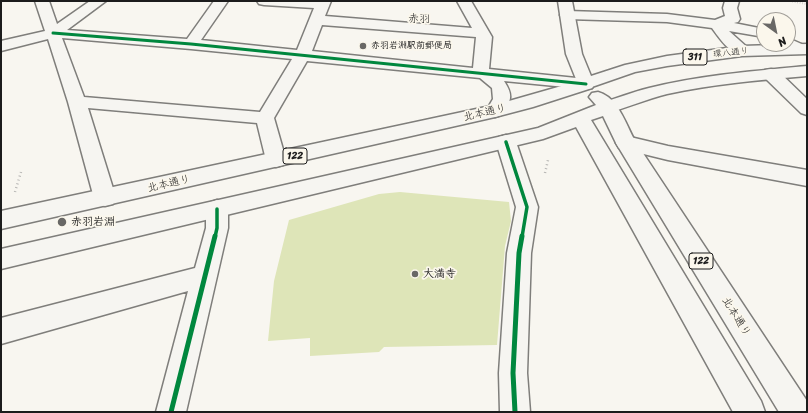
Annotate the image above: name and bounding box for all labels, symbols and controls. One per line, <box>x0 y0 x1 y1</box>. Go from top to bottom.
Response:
district label: 赤羽 <box>408 12 430 26</box>
north arrow <box>756 12 796 52</box>
text: N <box>774 32 791 52</box>
marker: 赤羽岩淵駅前郵便局 <box>358 41 368 51</box>
place label: 赤羽岩淵駅前郵便局 <box>371 41 452 51</box>
street label: 環八通り <box>713 46 749 60</box>
road number: 311 <box>683 49 707 65</box>
street label: 北本通り <box>462 102 508 124</box>
road number: 122 <box>283 148 307 164</box>
street label: 北本通り <box>146 173 192 195</box>
place label: 赤羽岩淵 <box>71 215 115 229</box>
marker: 赤羽岩淵 <box>56 216 68 228</box>
road number: 122 <box>689 253 713 269</box>
place label: 大満寺 <box>423 267 456 281</box>
marker: 大満寺 <box>410 269 420 279</box>
street label: 北本通り <box>719 295 753 339</box>

